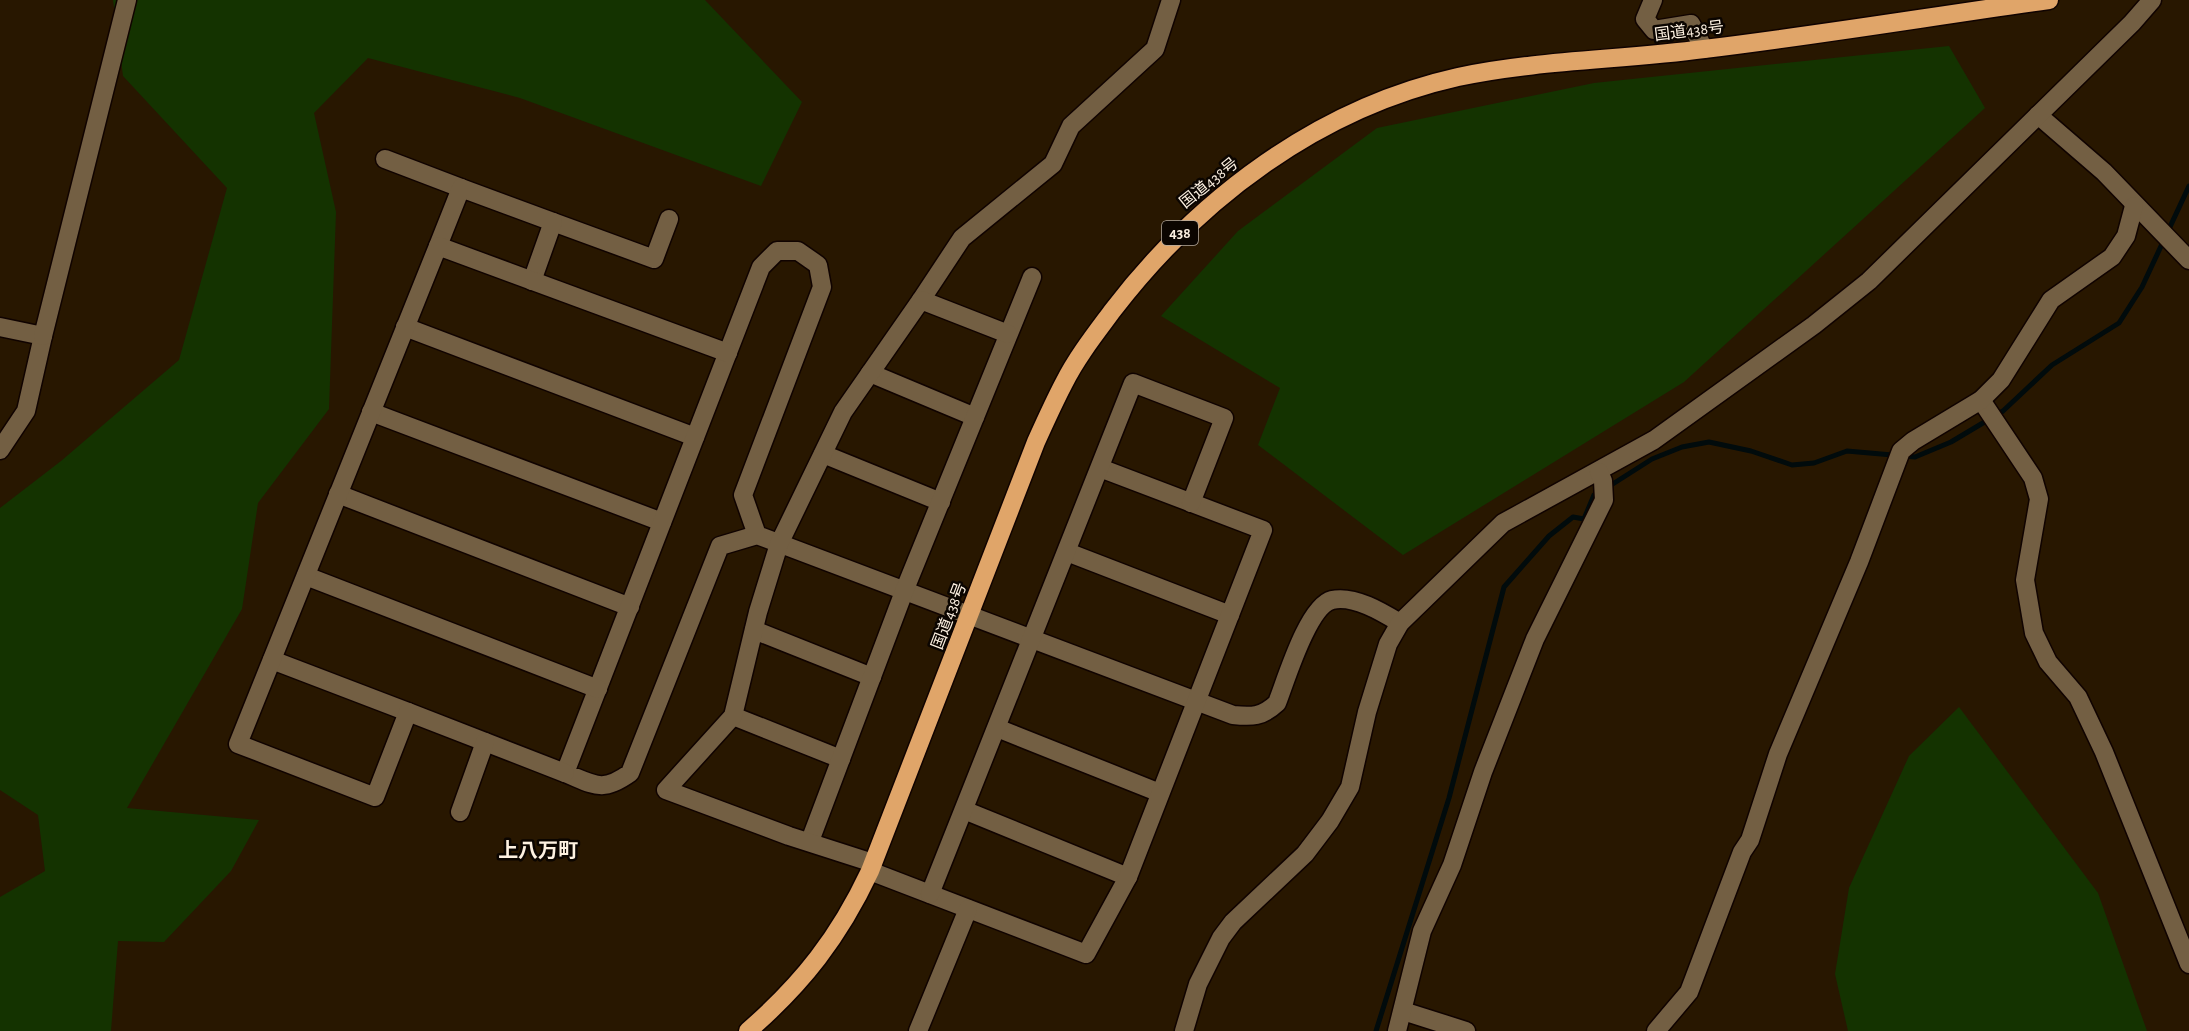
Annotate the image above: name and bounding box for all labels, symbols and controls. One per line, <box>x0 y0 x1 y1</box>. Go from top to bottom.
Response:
street label: 国道438号 <box>1653 18 1725 43</box>
street label: 国道438号 <box>1176 154 1241 211</box>
road number: 438 <box>1162 221 1198 245</box>
street label: 国道438号 <box>928 580 969 651</box>
district label: 上八万町 <box>498 840 578 861</box>

